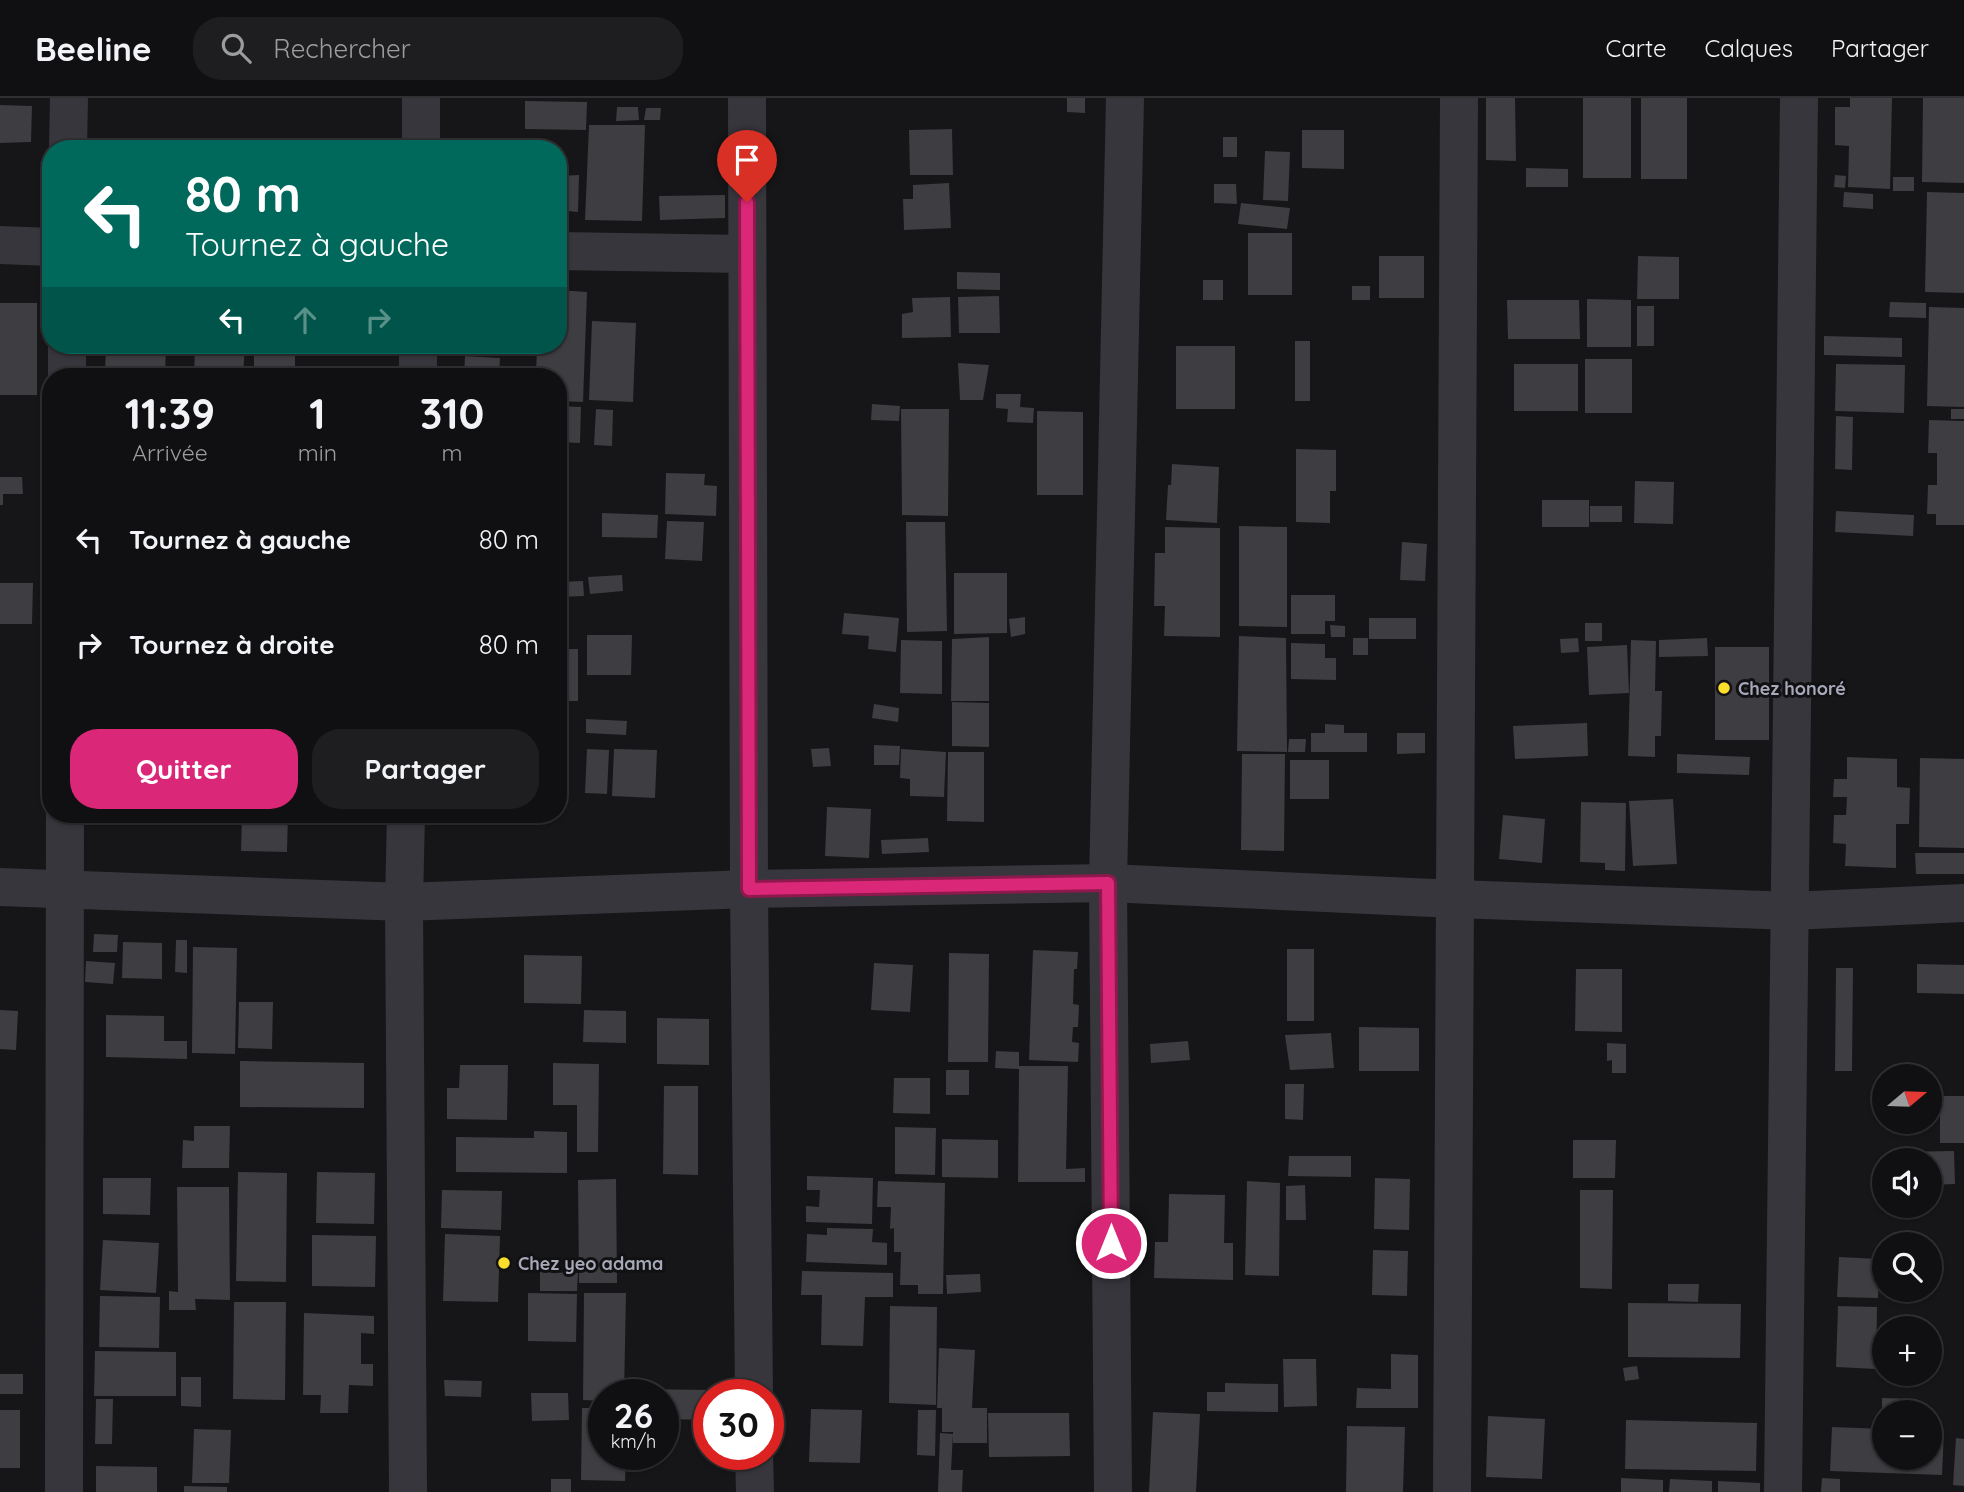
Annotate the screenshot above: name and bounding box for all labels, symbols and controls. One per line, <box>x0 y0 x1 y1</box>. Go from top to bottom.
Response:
search box <box>193 17 683 80</box>
text: Beeline <box>35 28 151 69</box>
icon: search <box>217 29 255 67</box>
text: Rechercher <box>273 32 411 65</box>
text: Carte <box>1605 33 1667 63</box>
text: Calques <box>1705 33 1793 63</box>
text: Partager <box>1831 33 1929 63</box>
pin <box>717 130 777 202</box>
icon: arrive <box>728 141 766 179</box>
text: 80 m <box>185 163 301 224</box>
icon: left <box>70 168 161 259</box>
text: Tournez à gauche <box>185 224 449 264</box>
icon: left <box>213 301 251 339</box>
icon: ahead <box>286 301 324 339</box>
icon: right <box>359 301 397 339</box>
text: 11:39 <box>125 387 215 440</box>
text: 1 <box>309 387 326 440</box>
text: 310 <box>420 387 484 440</box>
text: Arrivée <box>132 438 208 467</box>
text: min <box>298 438 337 467</box>
text: m <box>441 438 462 467</box>
icon: left <box>70 521 108 559</box>
text: Tournez à gauche <box>129 523 351 556</box>
text: 80 m <box>479 523 539 556</box>
icon: right <box>70 626 108 664</box>
text: Tournez à droite <box>129 628 334 661</box>
text: 80 m <box>479 628 539 661</box>
place label: Chez honoré <box>1738 677 1846 700</box>
marker: Chez honoré <box>1716 680 1732 696</box>
button: Quitter <box>70 729 298 809</box>
button: Partager <box>312 729 539 809</box>
north arrow <box>1872 1064 1942 1134</box>
map controls <box>1872 1064 1942 1470</box>
button: sound <box>1872 1148 1942 1218</box>
position arrow <box>1074 1206 1148 1280</box>
button: search <box>1872 1232 1942 1302</box>
place label: Chez yeo adama <box>518 1252 663 1275</box>
marker: Chez yeo adama <box>496 1255 512 1271</box>
button: + <box>1872 1316 1942 1386</box>
speed limit sign: 30 <box>693 1379 784 1470</box>
text: 26 <box>614 1393 653 1437</box>
button: − <box>1872 1400 1942 1470</box>
text: km/h <box>611 1430 656 1453</box>

